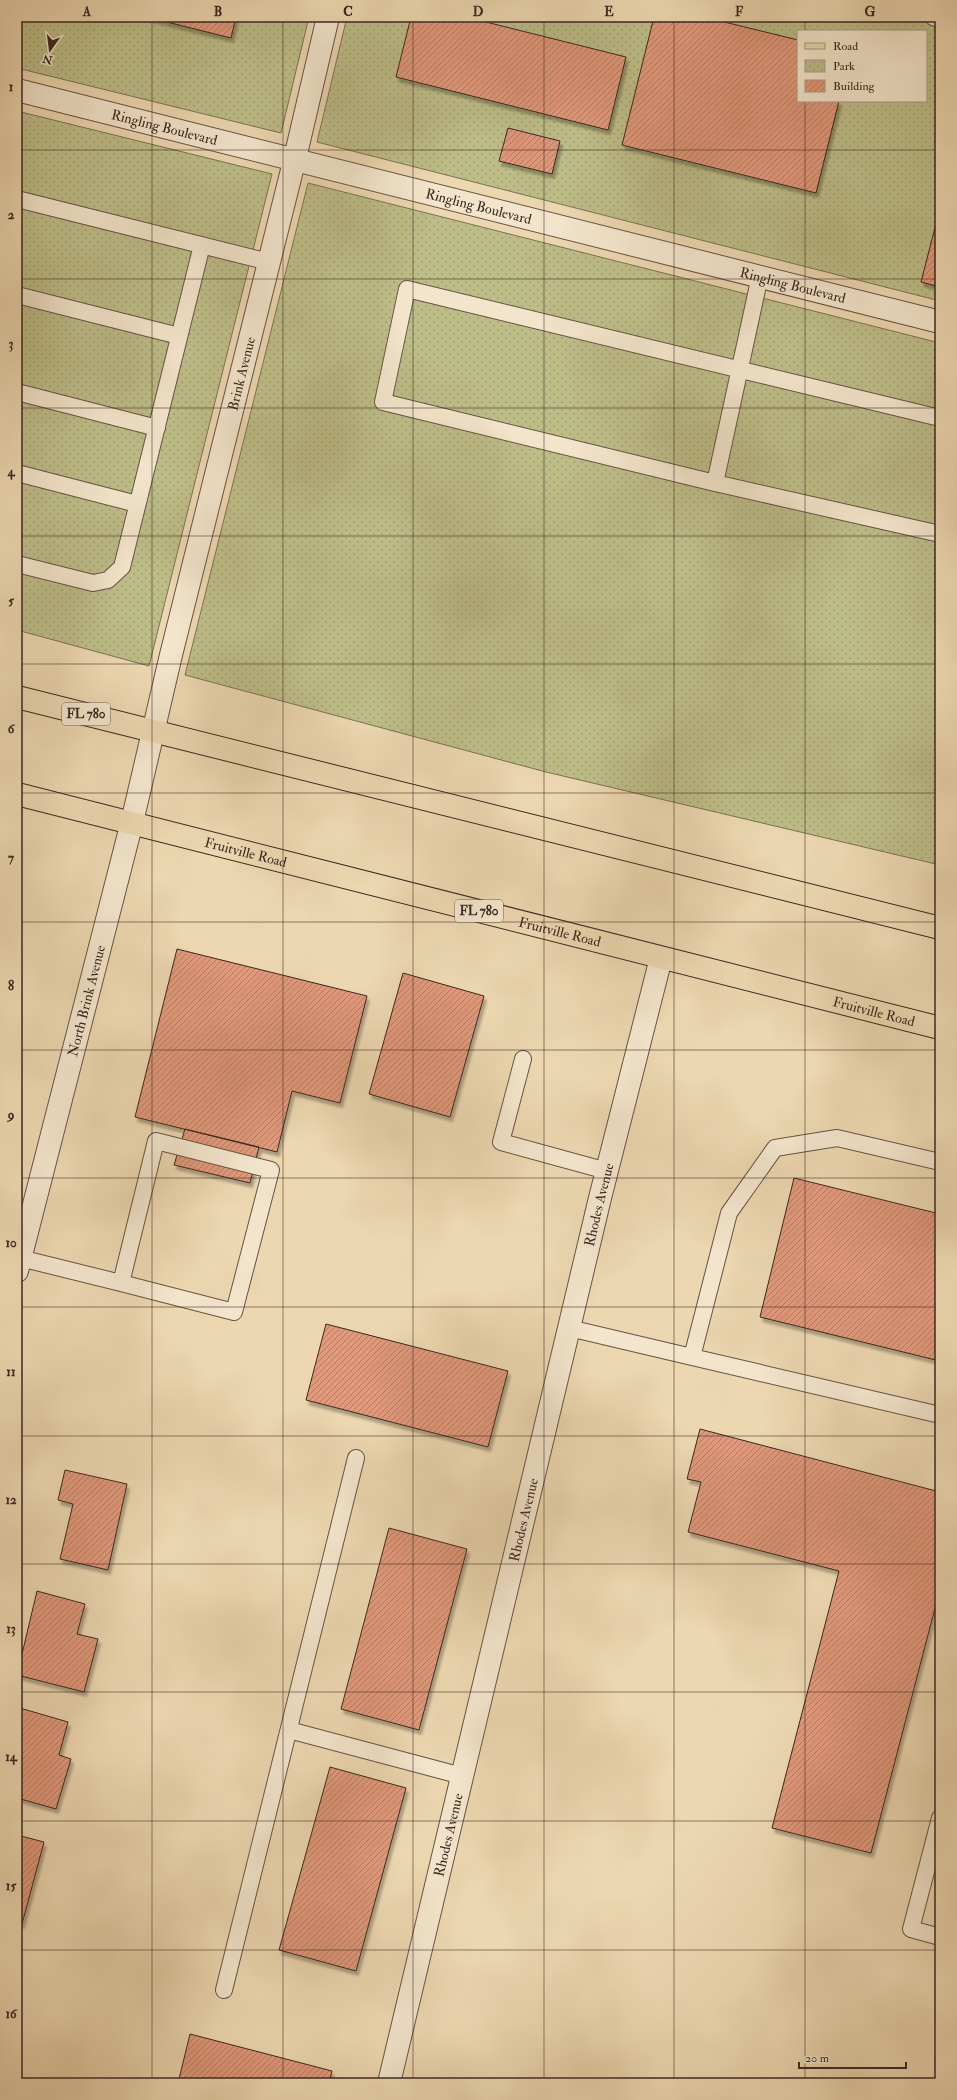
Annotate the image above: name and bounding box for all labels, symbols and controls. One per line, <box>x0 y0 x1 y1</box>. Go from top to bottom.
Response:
text: A <box>82 4 92 20</box>
text: B <box>214 4 222 20</box>
text: C <box>343 4 353 20</box>
text: D <box>473 4 484 20</box>
text: E <box>604 4 614 20</box>
text: F <box>735 4 744 20</box>
text: G <box>865 4 876 20</box>
north arrow <box>30 30 70 70</box>
legend <box>797 30 927 102</box>
text: Road <box>833 39 858 54</box>
text: N <box>40 51 55 67</box>
text: Park <box>833 59 855 74</box>
text: 1 <box>9 79 14 95</box>
text: Building <box>833 79 876 94</box>
street label: Ringling Boulevard <box>110 106 219 149</box>
street label: Ringling Boulevard <box>424 185 533 228</box>
text: 2 <box>8 207 15 223</box>
street label: Ringling Boulevard <box>738 264 848 307</box>
street label: Brink Avenue <box>224 335 259 412</box>
text: 3 <box>9 336 14 352</box>
text: 4 <box>6 464 15 480</box>
text: 5 <box>8 593 14 609</box>
road number: FL 780 <box>62 703 110 725</box>
text: 6 <box>8 721 16 737</box>
street label: Fruitville Road <box>203 833 289 871</box>
text: 7 <box>8 850 15 866</box>
road number: FL 780 <box>455 900 503 922</box>
street label: Fruitville Road <box>517 913 603 950</box>
street label: North Brink Avenue <box>64 943 109 1058</box>
text: 8 <box>8 978 14 994</box>
street label: Fruitville Road <box>831 993 917 1030</box>
text: 9 <box>6 1107 15 1123</box>
street label: Rhodes Avenue <box>580 1161 617 1248</box>
text: 10 <box>5 1235 17 1251</box>
text: 11 <box>6 1364 16 1380</box>
street label: Rhodes Avenue <box>505 1476 541 1563</box>
text: 12 <box>5 1492 17 1508</box>
text: 13 <box>6 1621 16 1637</box>
text: 14 <box>5 1749 18 1765</box>
street label: Rhodes Avenue <box>430 1791 466 1878</box>
text: 15 <box>6 1878 16 1894</box>
text: 16 <box>5 2006 18 2022</box>
scale bar <box>799 2044 906 2070</box>
text: 20 m <box>805 2051 830 2066</box>

